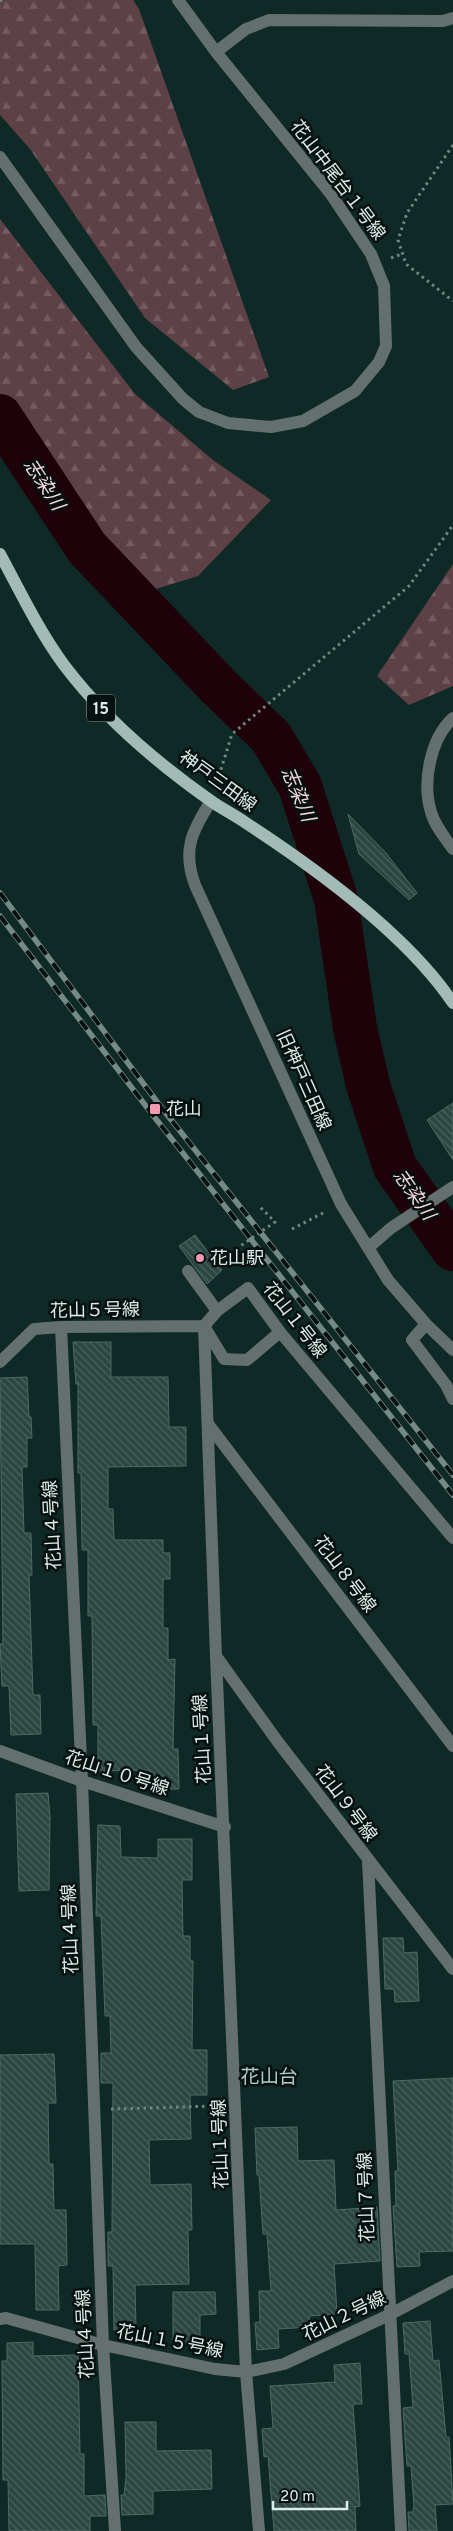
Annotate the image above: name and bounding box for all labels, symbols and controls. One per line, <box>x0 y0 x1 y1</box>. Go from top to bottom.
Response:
street label: 花山中尾台１号線 <box>284 116 389 245</box>
water label: 志染川 <box>18 455 70 517</box>
road number: 15 <box>87 694 115 721</box>
street label: 神戸三田線 <box>174 746 260 818</box>
water label: 志染川 <box>275 764 320 828</box>
street label: 旧神戸三田線 <box>270 1027 335 1135</box>
place label: 花山 <box>166 1099 202 1122</box>
marker: 花山 <box>148 1102 162 1116</box>
water label: 志染川 <box>387 1165 441 1227</box>
place label: 花山駅 <box>210 1248 264 1271</box>
marker: 花山駅 <box>194 1252 206 1264</box>
street label: 花山１号線 <box>257 1278 331 1363</box>
street label: 花山５号線 <box>50 1299 140 1324</box>
street label: 花山４号線 <box>40 1479 67 1570</box>
street label: 花山８号線 <box>308 1532 380 1618</box>
street label: 花山１号線 <box>190 1693 217 1784</box>
street label: 花山１０号線 <box>62 1747 171 1802</box>
street label: 花山９号線 <box>309 1761 381 1847</box>
street label: 花山４号線 <box>58 1884 85 1974</box>
district label: 花山台 <box>240 2066 298 2090</box>
street label: 花山１号線 <box>208 2099 235 2189</box>
street label: 花山７号線 <box>354 2152 381 2242</box>
street label: 花山２号線 <box>299 2287 390 2347</box>
street label: 花山４号線 <box>73 2288 100 2379</box>
street label: 花山１５号線 <box>115 2321 225 2364</box>
scale bar <box>273 2478 347 2510</box>
text: 20 m <box>280 2488 315 2507</box>

